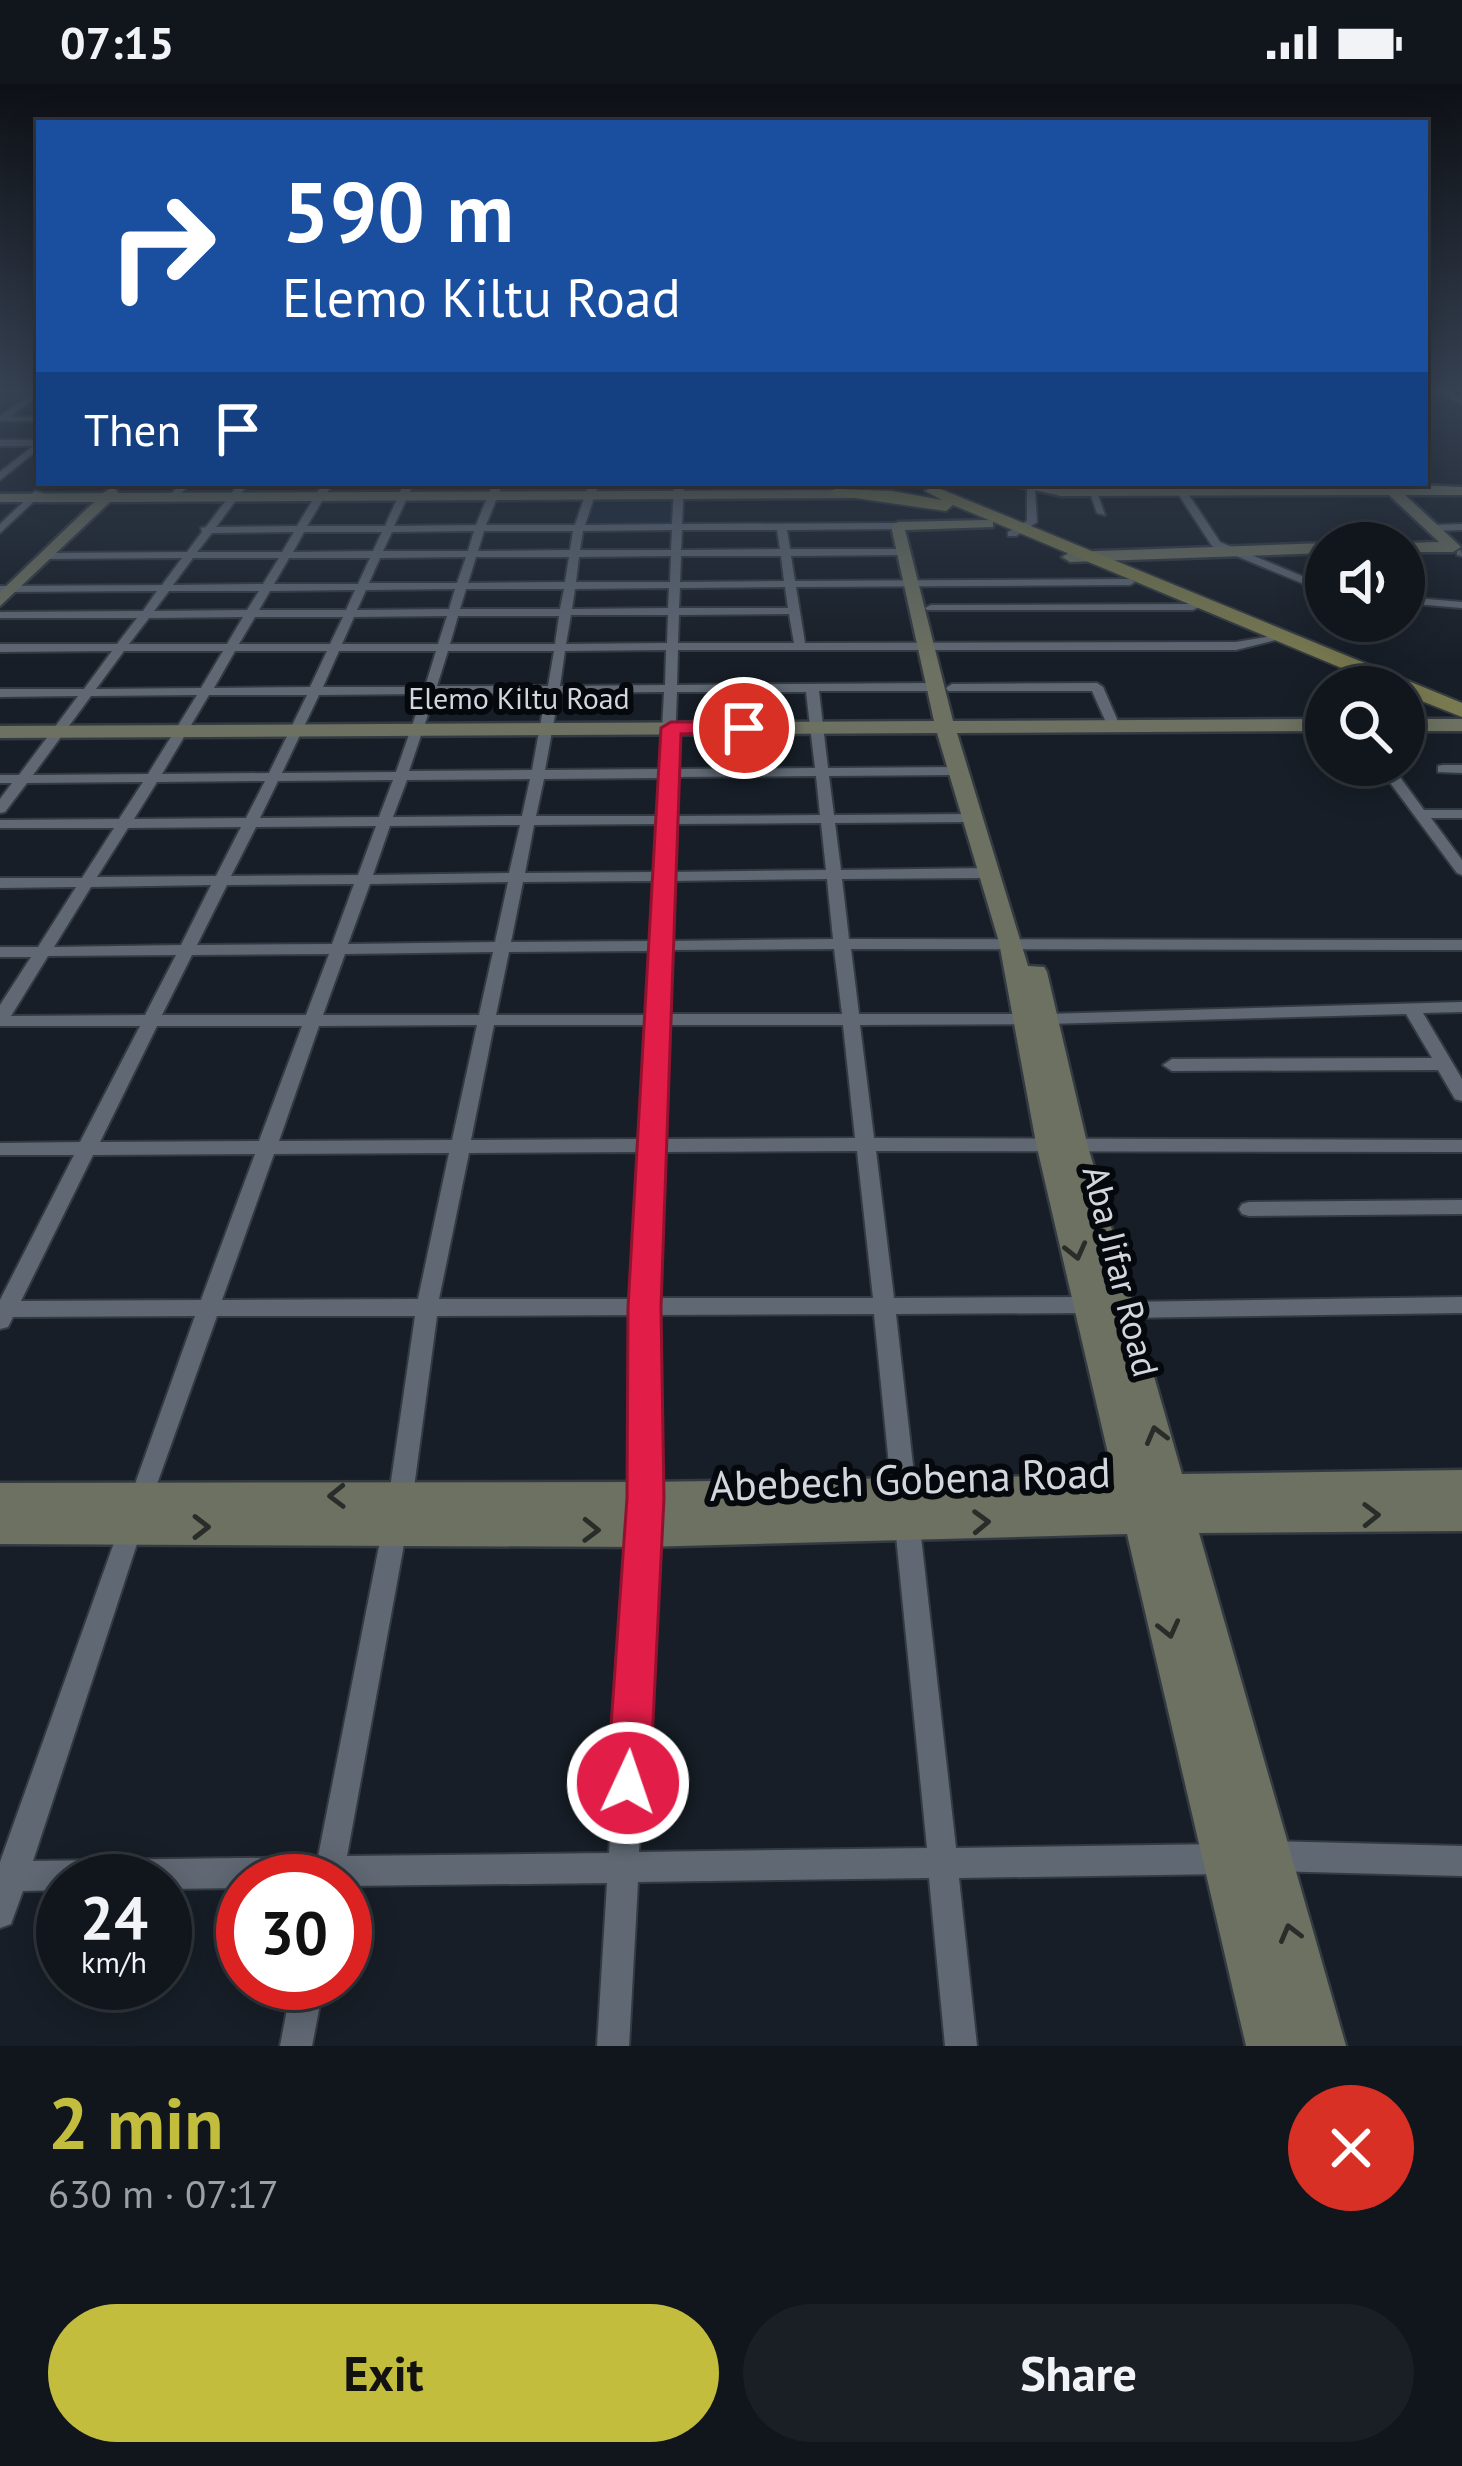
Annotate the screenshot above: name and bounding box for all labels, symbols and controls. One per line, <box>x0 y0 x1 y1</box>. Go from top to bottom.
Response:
text: 07:15 <box>60 13 174 71</box>
text: 590 m <box>282 156 514 265</box>
icon: right <box>84 168 240 324</box>
text: Elemo Kiltu Road <box>282 262 681 332</box>
icon: arrive <box>205 396 271 462</box>
text: Then <box>84 400 181 458</box>
map controls <box>1305 522 1425 786</box>
button: sound <box>1305 522 1425 642</box>
button: search <box>1305 666 1425 786</box>
pin <box>693 677 795 779</box>
street label: Elemo Kiltu Road <box>408 678 630 717</box>
icon: arrive <box>711 695 777 761</box>
street label: Aba Jifar Road <box>1073 1161 1170 1381</box>
one-way arrow <box>1062 1240 1087 1260</box>
one-way arrow <box>1145 1425 1170 1446</box>
street label: Abebech Gobena Road <box>708 1444 1112 1513</box>
one-way arrow <box>327 1483 345 1509</box>
one-way arrow <box>1362 1503 1381 1529</box>
one-way arrow <box>972 1509 991 1535</box>
one-way arrow <box>193 1514 211 1540</box>
one-way arrow <box>583 1517 601 1543</box>
one-way arrow <box>1155 1619 1180 1639</box>
position arrow <box>565 1720 691 1846</box>
speed limit sign: 30 <box>216 1854 372 2010</box>
text: 24 <box>80 1878 148 1956</box>
one-way arrow <box>1280 1923 1305 1944</box>
text: km/h <box>81 1942 147 1981</box>
text: 2 min <box>48 2076 224 2169</box>
button: close <box>1288 2085 1414 2211</box>
text: 630 m · 07:17 <box>48 2168 279 2219</box>
button: Exit <box>48 2304 719 2442</box>
button: Share <box>743 2304 1414 2442</box>

